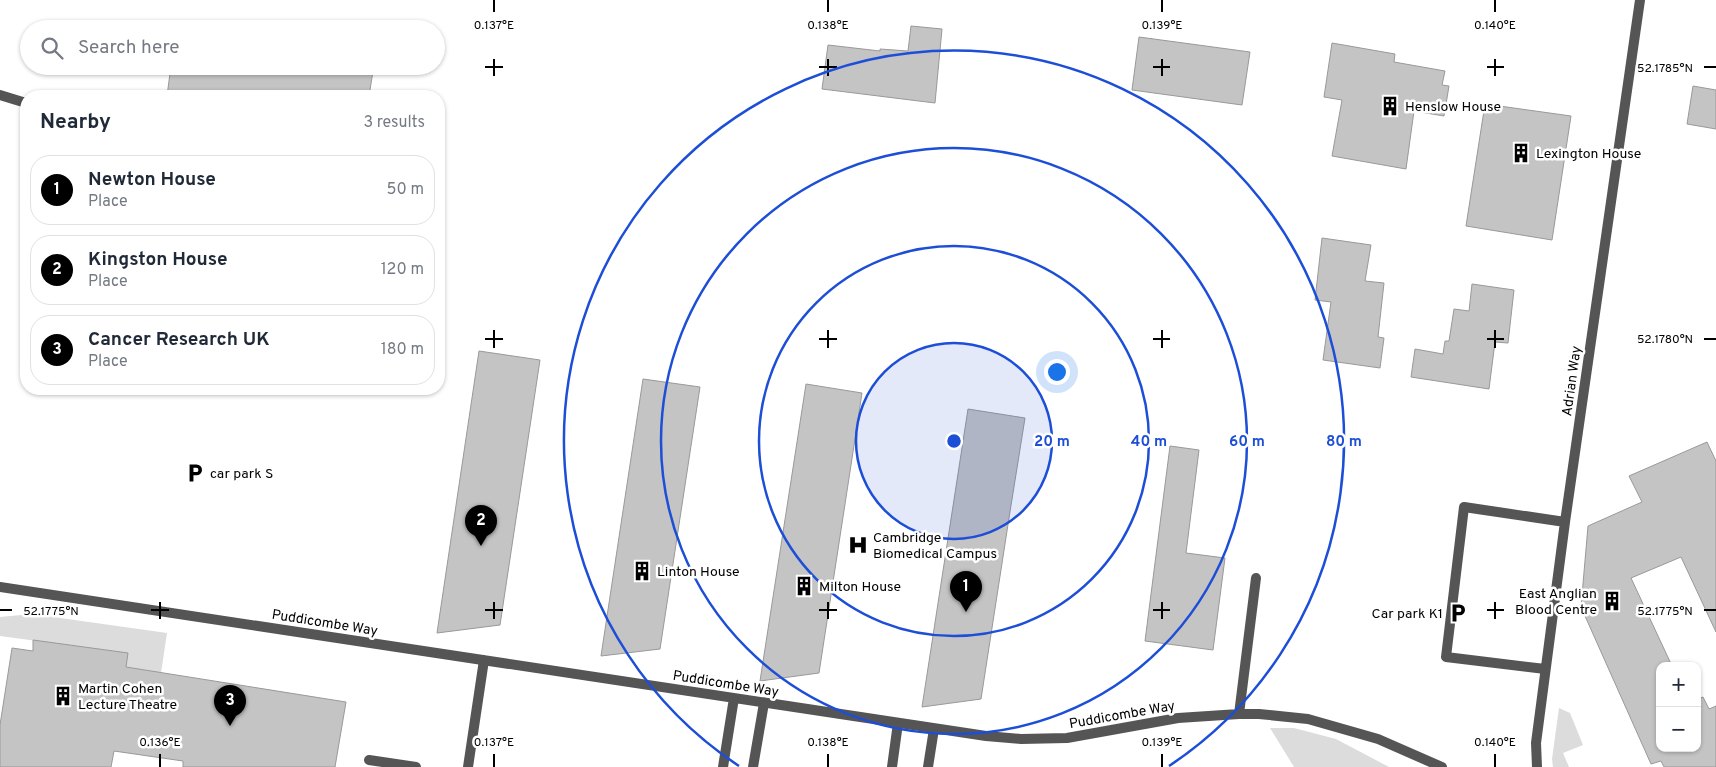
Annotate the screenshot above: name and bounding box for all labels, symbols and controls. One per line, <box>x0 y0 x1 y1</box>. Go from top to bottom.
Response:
text: 0.137°E <box>474 18 514 34</box>
text: 0.138°E <box>807 18 849 34</box>
text: 0.139°E <box>1141 18 1183 34</box>
text: 0.140°E <box>1474 18 1516 34</box>
search box <box>20 20 445 75</box>
icon: search <box>38 34 66 62</box>
text: Search here <box>78 36 180 60</box>
text: 52.1785°N <box>1637 61 1693 77</box>
building icon: Henslow House <box>1379 95 1401 117</box>
place label: Henslow House <box>1405 99 1501 116</box>
text: Nearby <box>40 109 111 136</box>
text: 3 results <box>363 113 425 133</box>
building icon: Lexington House <box>1510 142 1532 164</box>
place label: Lexington House <box>1536 146 1641 163</box>
text: Newton House <box>88 168 216 192</box>
text: 1 <box>54 180 60 200</box>
text: 50 m <box>387 180 424 200</box>
text: Place <box>88 192 128 212</box>
text: Kingston House <box>88 248 228 272</box>
text: 2 <box>52 260 62 280</box>
text: 120 m <box>381 260 424 280</box>
text: Place <box>88 272 128 292</box>
text: Cancer Research UK <box>88 328 270 352</box>
text: 52.1780°N <box>1637 332 1693 348</box>
text: 3 <box>52 340 62 360</box>
text: 180 m <box>381 340 424 360</box>
street label: Adrian Way <box>1559 345 1586 417</box>
text: Place <box>88 352 128 372</box>
your location <box>1044 359 1070 385</box>
centre of rings <box>945 432 963 450</box>
text: 20 m <box>1034 433 1070 452</box>
text: 40 m <box>1131 433 1167 452</box>
text: 60 m <box>1229 433 1265 452</box>
text: 80 m <box>1326 433 1362 452</box>
parking icon: car park S <box>184 462 206 484</box>
place label: car park S <box>210 466 273 483</box>
pin: 2 <box>465 505 497 546</box>
place label: Cambridge Biomedical Campus <box>873 530 997 563</box>
hospital icon: Cambridge Biomedical Campus <box>847 534 869 556</box>
building icon: Linton House <box>631 560 653 582</box>
place label: Linton House <box>657 564 740 581</box>
pin: 1 <box>950 571 982 612</box>
building icon: Milton House <box>793 575 815 597</box>
place label: Milton House <box>819 579 901 596</box>
place label: East Anglian Blood Centre <box>1515 586 1597 619</box>
building icon: East Anglian Blood Centre <box>1601 590 1623 612</box>
parking icon: Car park K1 <box>1447 602 1469 624</box>
text: 52.1775°N <box>23 604 79 620</box>
text: 52.1775°N <box>1637 604 1693 620</box>
place label: Car park K1 <box>1372 606 1443 623</box>
street label: Puddicombe Way <box>270 607 379 640</box>
map controls <box>1656 662 1701 752</box>
button: + <box>1656 662 1701 707</box>
street label: Puddicombe Way <box>671 668 780 701</box>
place label: Martin Cohen Lecture Theatre <box>78 681 177 714</box>
building icon: Martin Cohen Lecture Theatre <box>52 685 74 707</box>
pin: 3 <box>214 685 246 726</box>
street label: Puddicombe Way <box>1068 698 1177 733</box>
button: − <box>1656 707 1701 752</box>
text: 0.136°E <box>139 735 181 751</box>
text: 0.137°E <box>474 735 514 751</box>
text: 0.138°E <box>807 735 849 751</box>
text: 0.139°E <box>1141 735 1183 751</box>
text: 0.140°E <box>1474 735 1516 751</box>

